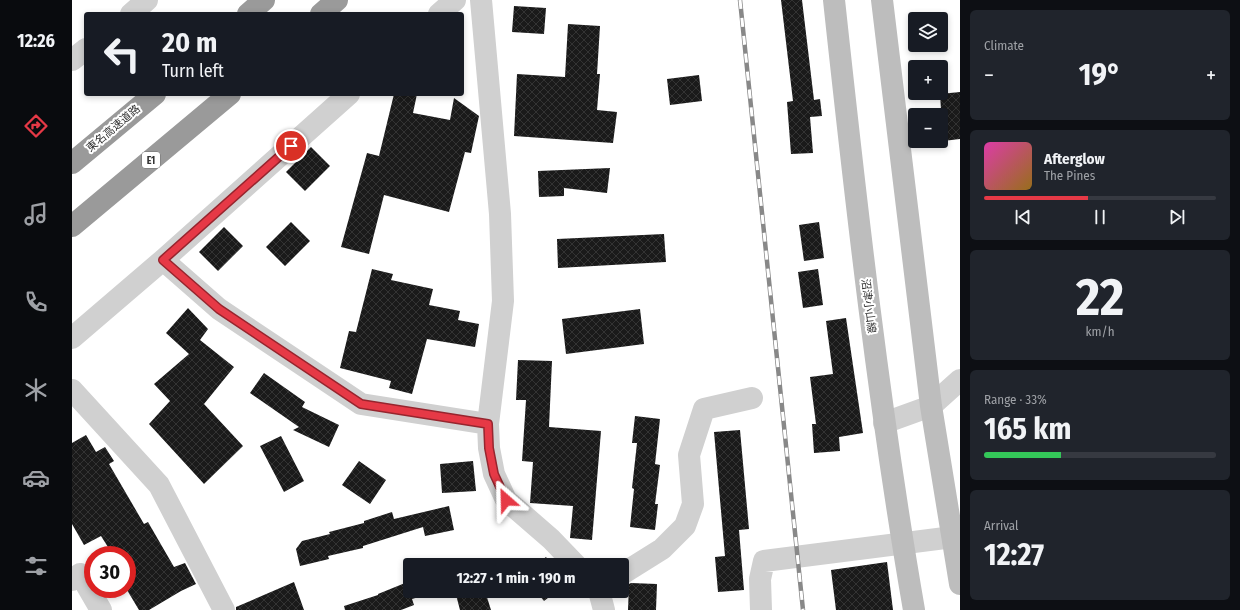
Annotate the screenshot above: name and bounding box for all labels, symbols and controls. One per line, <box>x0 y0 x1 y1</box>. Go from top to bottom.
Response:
map controls <box>908 12 948 148</box>
button: layers <box>908 12 948 52</box>
text: 20 m <box>162 26 217 59</box>
icon: left <box>96 28 148 80</box>
text: 12:26 <box>17 30 55 52</box>
text: Climate <box>984 38 1024 53</box>
text: 19° <box>1079 57 1121 93</box>
text: Turn left <box>162 60 224 82</box>
button: + <box>908 60 948 100</box>
text: − <box>984 62 994 89</box>
text: + <box>1206 62 1216 89</box>
street label: 東名高速道路 <box>84 102 143 155</box>
button: − <box>908 108 948 148</box>
icon: directions <box>22 112 50 140</box>
pin <box>274 129 308 163</box>
icon: arrive <box>280 135 302 157</box>
text: Afterglow <box>1044 150 1105 168</box>
road number: E1 <box>142 152 160 168</box>
text: The Pines <box>1044 168 1095 183</box>
icon: music <box>22 200 50 228</box>
icon: previous <box>1012 206 1034 228</box>
icon: pause <box>1089 206 1111 228</box>
icon: next <box>1166 206 1188 228</box>
text: 22 <box>1076 266 1124 329</box>
street label: 沼津小山線 <box>859 278 878 334</box>
icon: phone <box>22 288 50 316</box>
text: km/h <box>1086 324 1115 339</box>
icon: climate <box>22 376 50 404</box>
text: Range · 33% <box>984 392 1047 407</box>
text: 165 km <box>984 411 1071 447</box>
icon: car <box>22 464 50 492</box>
position arrow <box>485 479 527 521</box>
text: Arrival <box>984 518 1018 533</box>
text: 12:27 <box>984 537 1044 573</box>
speed limit sign: 30 <box>84 546 136 598</box>
icon: filters <box>22 552 50 580</box>
text: 12:27 · 1 min · 190 m <box>457 569 575 587</box>

